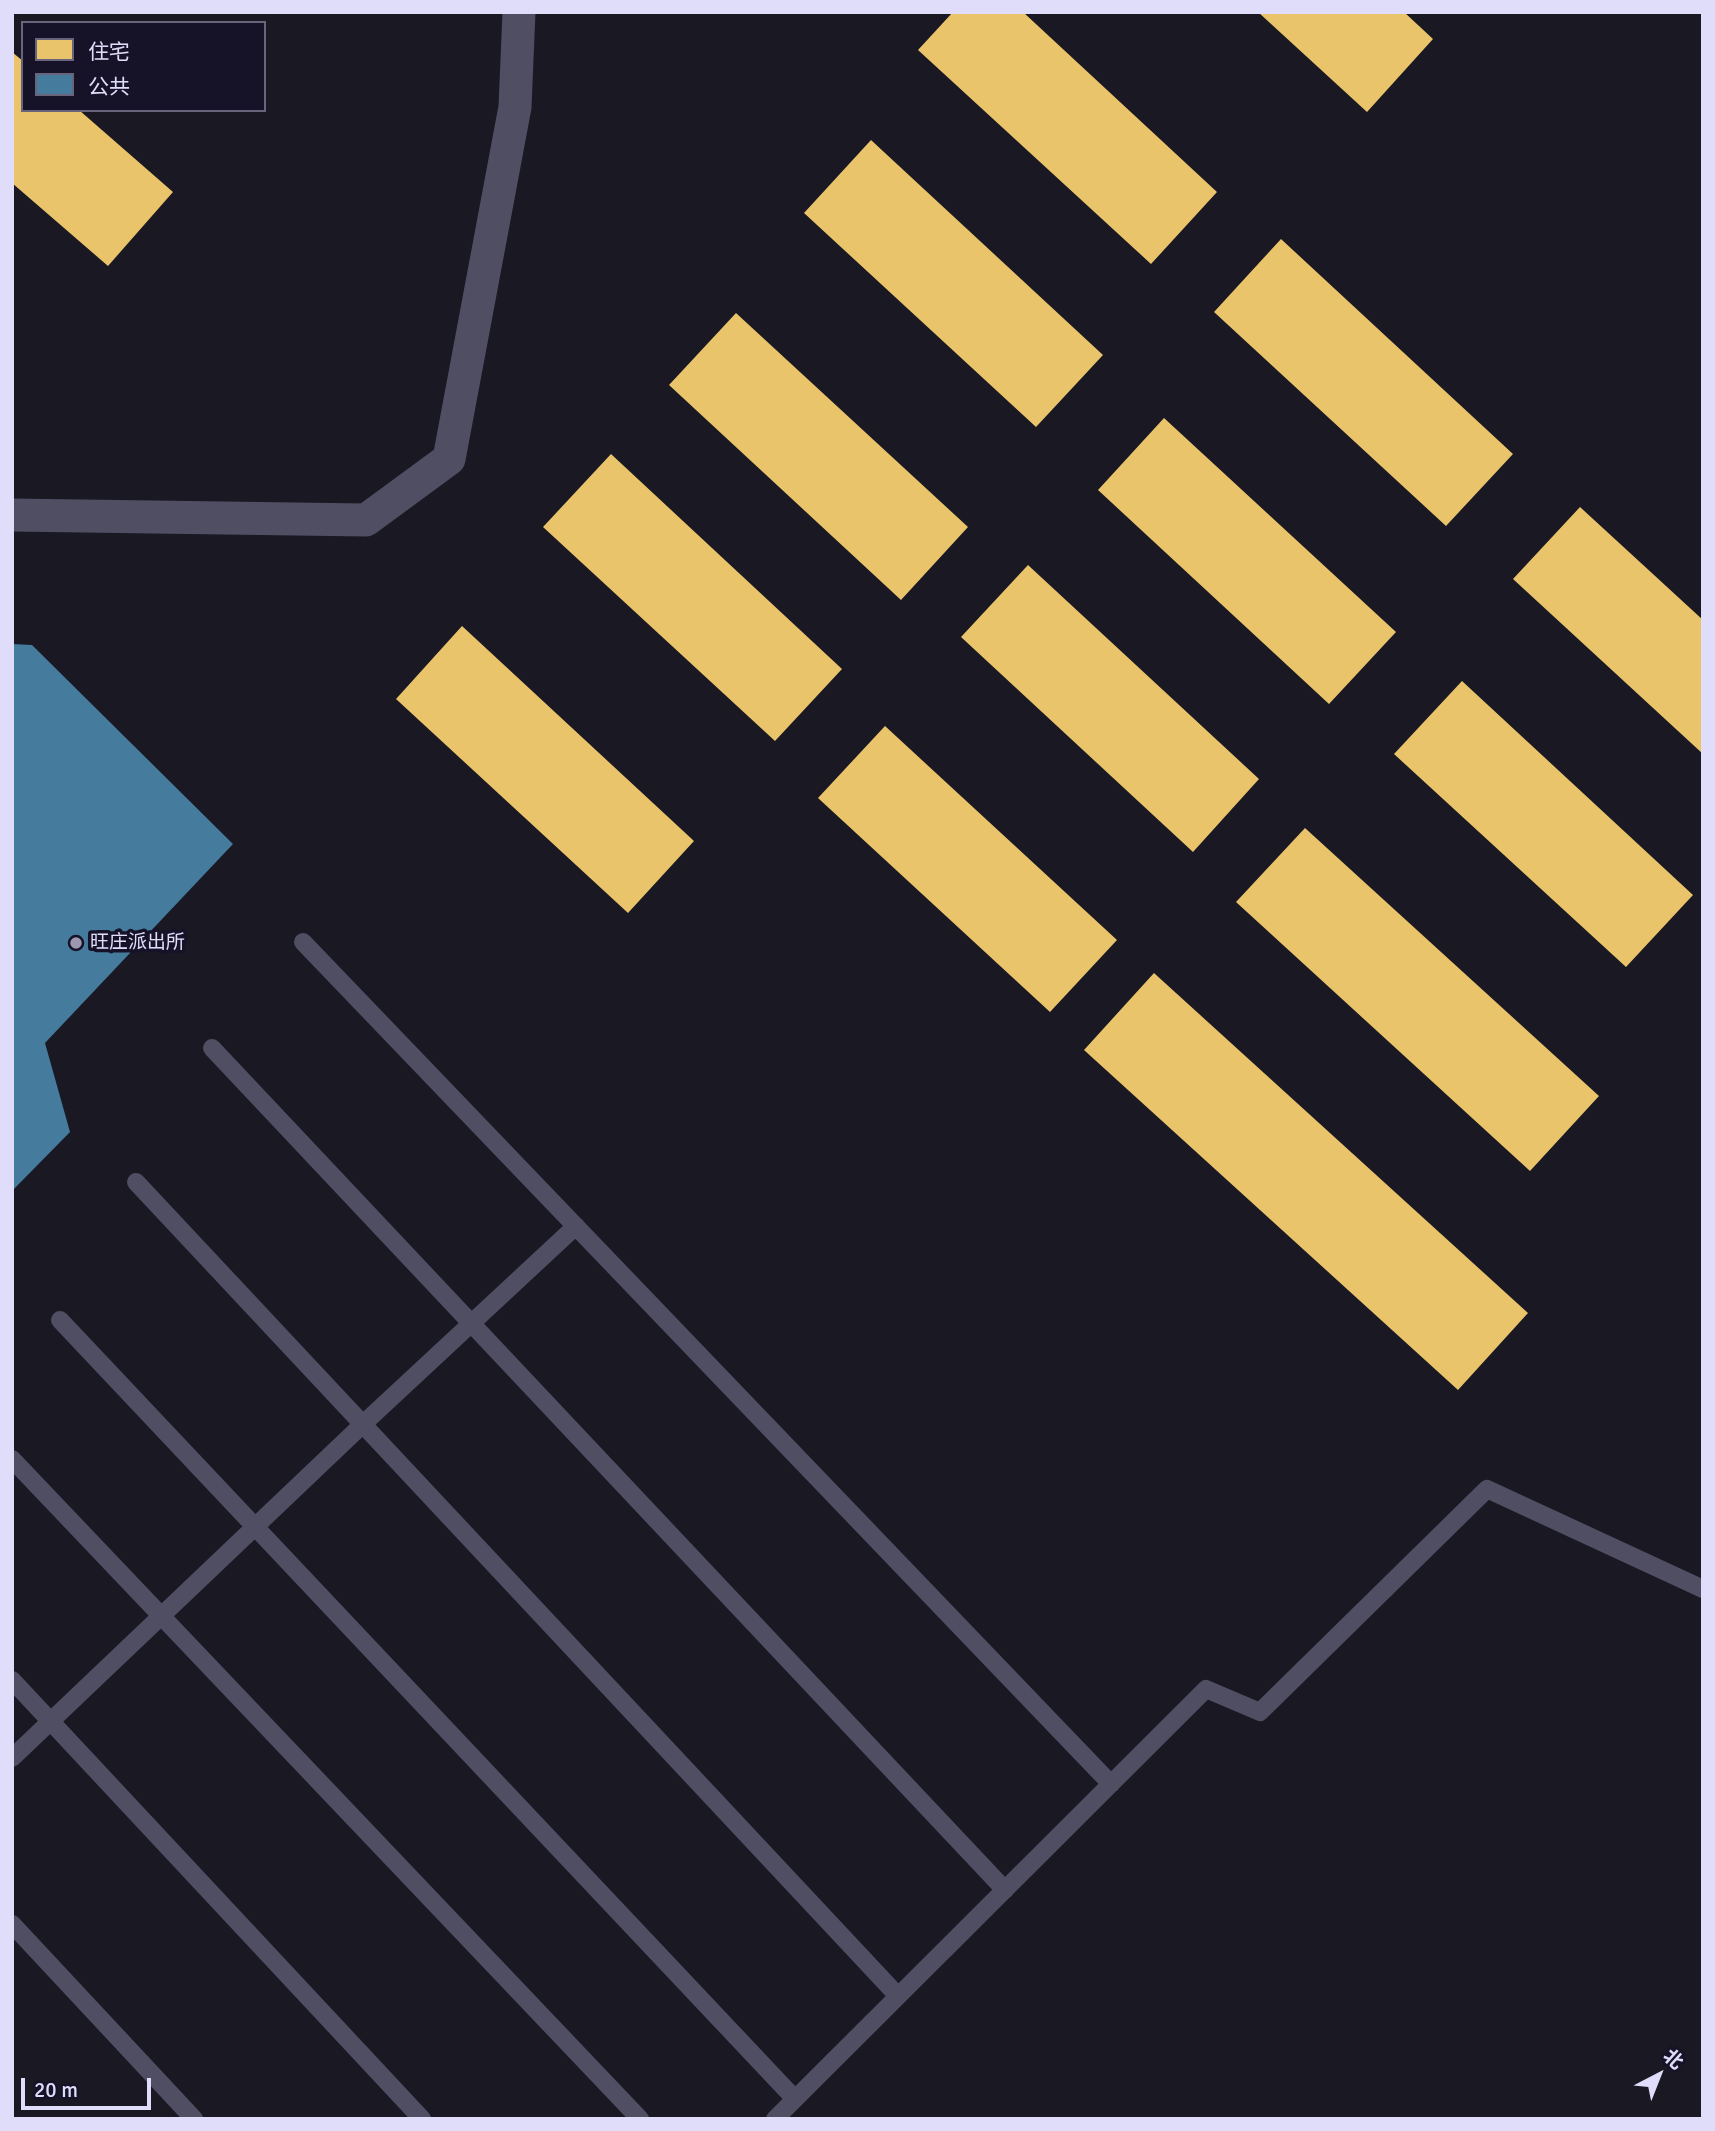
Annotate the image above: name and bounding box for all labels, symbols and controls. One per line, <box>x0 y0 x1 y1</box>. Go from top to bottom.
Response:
legend <box>21 21 266 112</box>
text: 住宅 <box>88 39 130 65</box>
text: 公共 <box>88 74 130 100</box>
place label: 旺庄派出所 <box>90 932 185 954</box>
marker: 旺庄派出所 <box>68 935 84 951</box>
north arrow <box>1624 2040 1694 2110</box>
text: 北 <box>1658 2044 1688 2075</box>
scale bar <box>24 2064 154 2108</box>
text: 20 m <box>34 2077 78 2103</box>

